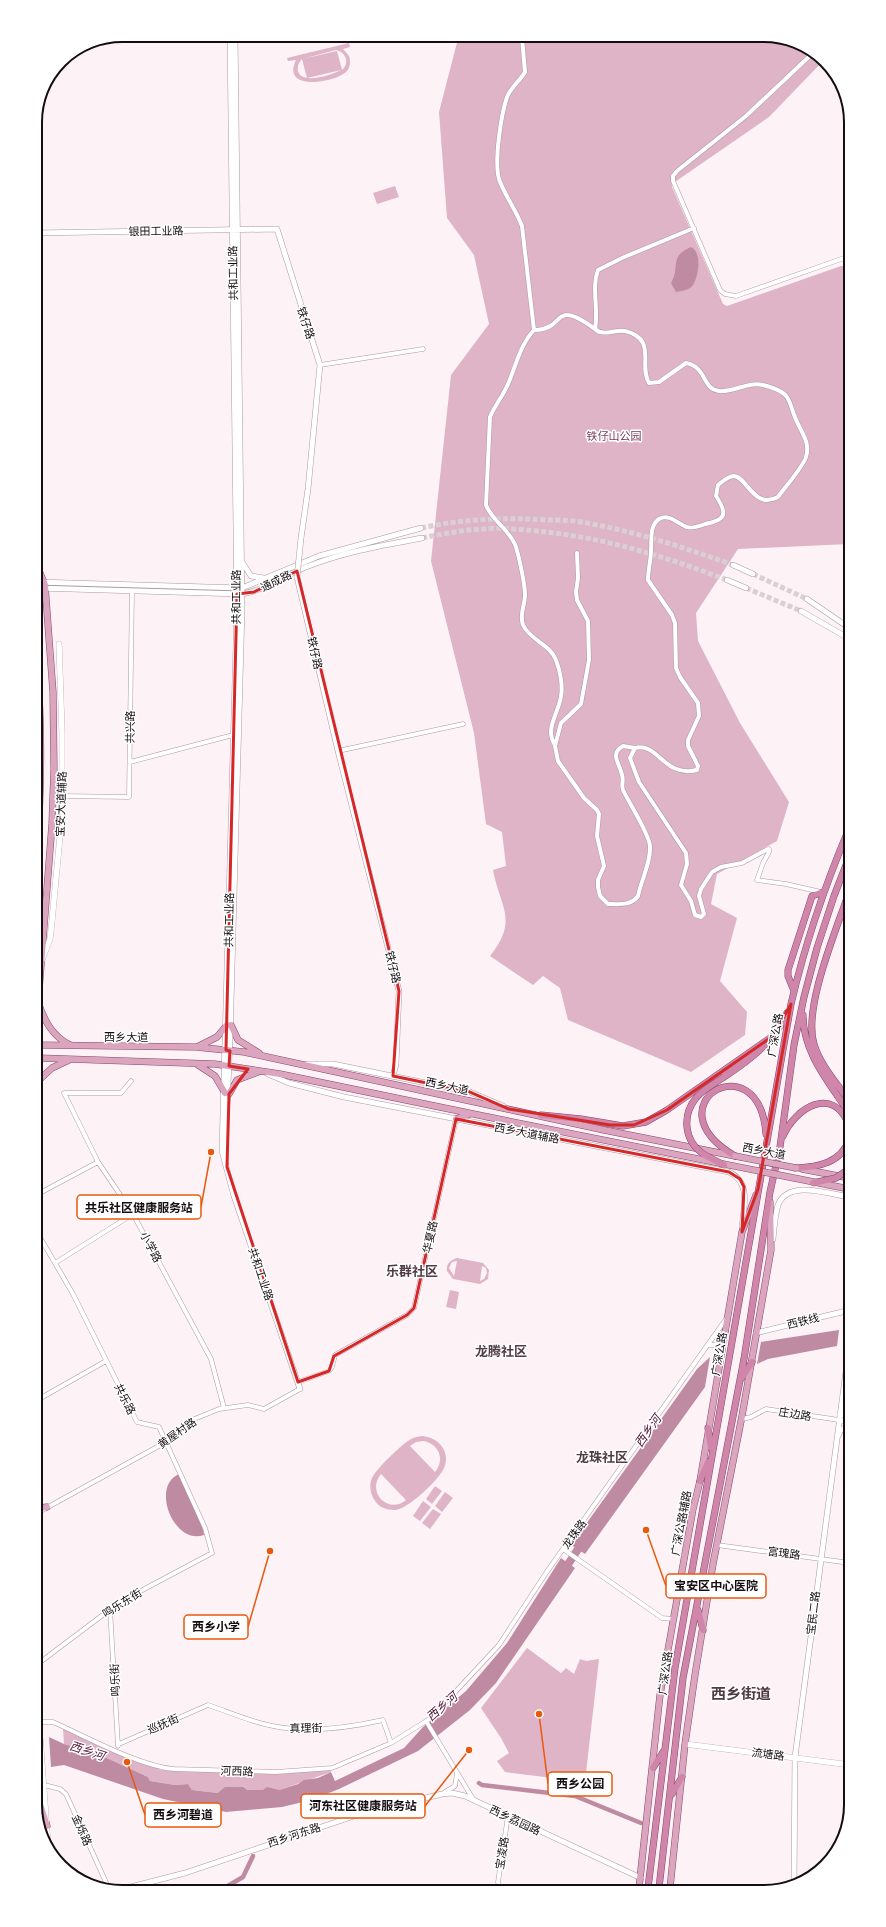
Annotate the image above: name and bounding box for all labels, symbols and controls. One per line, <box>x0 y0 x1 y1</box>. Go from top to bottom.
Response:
street label: 银田工业路 <box>128 224 184 238</box>
street label: 共和工业路 <box>226 245 240 301</box>
street label: 铁仔路 <box>294 305 318 341</box>
park label: 铁仔山公园 <box>587 429 642 443</box>
street label: 通成路 <box>258 567 294 595</box>
street label: 共和工业路 <box>229 570 243 625</box>
street label: 铁仔路 <box>304 635 326 671</box>
street label: 共兴路 <box>123 710 137 744</box>
street label: 宝安大道辅路 <box>53 771 69 837</box>
street label: 共和工业路 <box>222 892 236 948</box>
street label: 铁仔路 <box>382 949 404 985</box>
street label: 广深公路 <box>764 1012 786 1058</box>
street label: 西乡大道 <box>104 1030 148 1044</box>
street label: 西乡大道 <box>424 1075 470 1097</box>
street label: 西乡大道辅路 <box>493 1120 561 1146</box>
street label: 西乡大道 <box>741 1140 787 1162</box>
callout: 共乐社区健康服务站 <box>77 1195 201 1219</box>
text: 共乐社区健康服务站 <box>85 1200 193 1215</box>
street label: 华夏路 <box>420 1219 440 1255</box>
street label: 小学路 <box>137 1229 165 1265</box>
street label: 共和工业路 <box>245 1246 277 1302</box>
district label: 乐群社区 <box>386 1263 438 1279</box>
street label: 西铁线 <box>785 1310 821 1332</box>
street label: 广深公路 <box>708 1331 730 1377</box>
district label: 龙腾社区 <box>475 1343 527 1359</box>
street label: 共乐路 <box>111 1381 139 1417</box>
street label: 庄边路 <box>778 1405 812 1423</box>
water label: 西乡河 <box>631 1410 665 1450</box>
street label: 黄屋村路 <box>155 1415 199 1451</box>
district label: 龙珠社区 <box>576 1449 628 1465</box>
street label: 广深公路辅路 <box>668 1489 694 1557</box>
street label: 龙珠路 <box>559 1517 589 1551</box>
street label: 富瑰路 <box>767 1544 801 1562</box>
callout: 宝安区中心医院 <box>666 1574 766 1598</box>
text: 宝安区中心医院 <box>674 1578 758 1593</box>
street label: 鸣乐东街 <box>100 1585 144 1621</box>
street label: 宝民二路 <box>803 1590 823 1636</box>
callout: 西乡小学 <box>184 1615 248 1639</box>
text: 西乡小学 <box>192 1619 240 1634</box>
street label: 广深公路 <box>655 1650 675 1696</box>
street label: 鸣乐街 <box>107 1663 123 1697</box>
district label: 西乡街道 <box>711 1684 771 1703</box>
water label: 西乡河 <box>423 1688 462 1724</box>
street label: 巡抚街 <box>145 1711 181 1737</box>
street label: 真理街 <box>289 1721 323 1735</box>
water label: 西乡河 <box>68 1738 108 1764</box>
street label: 流塘路 <box>751 1745 785 1763</box>
street label: 河西路 <box>220 1763 254 1779</box>
callout: 西乡公园 <box>548 1772 612 1796</box>
text: 西乡公园 <box>556 1776 604 1791</box>
callout: 河东社区健康服务站 <box>301 1794 425 1818</box>
text: 河东社区健康服务站 <box>309 1798 417 1813</box>
street label: 西乡荔园路 <box>487 1802 543 1838</box>
callout: 西乡河碧道 <box>145 1803 221 1827</box>
text: 西乡河碧道 <box>153 1807 213 1822</box>
street label: 金烁路 <box>69 1812 95 1848</box>
street label: 西乡河东路 <box>266 1820 322 1850</box>
street label: 宝凌路 <box>493 1836 511 1870</box>

